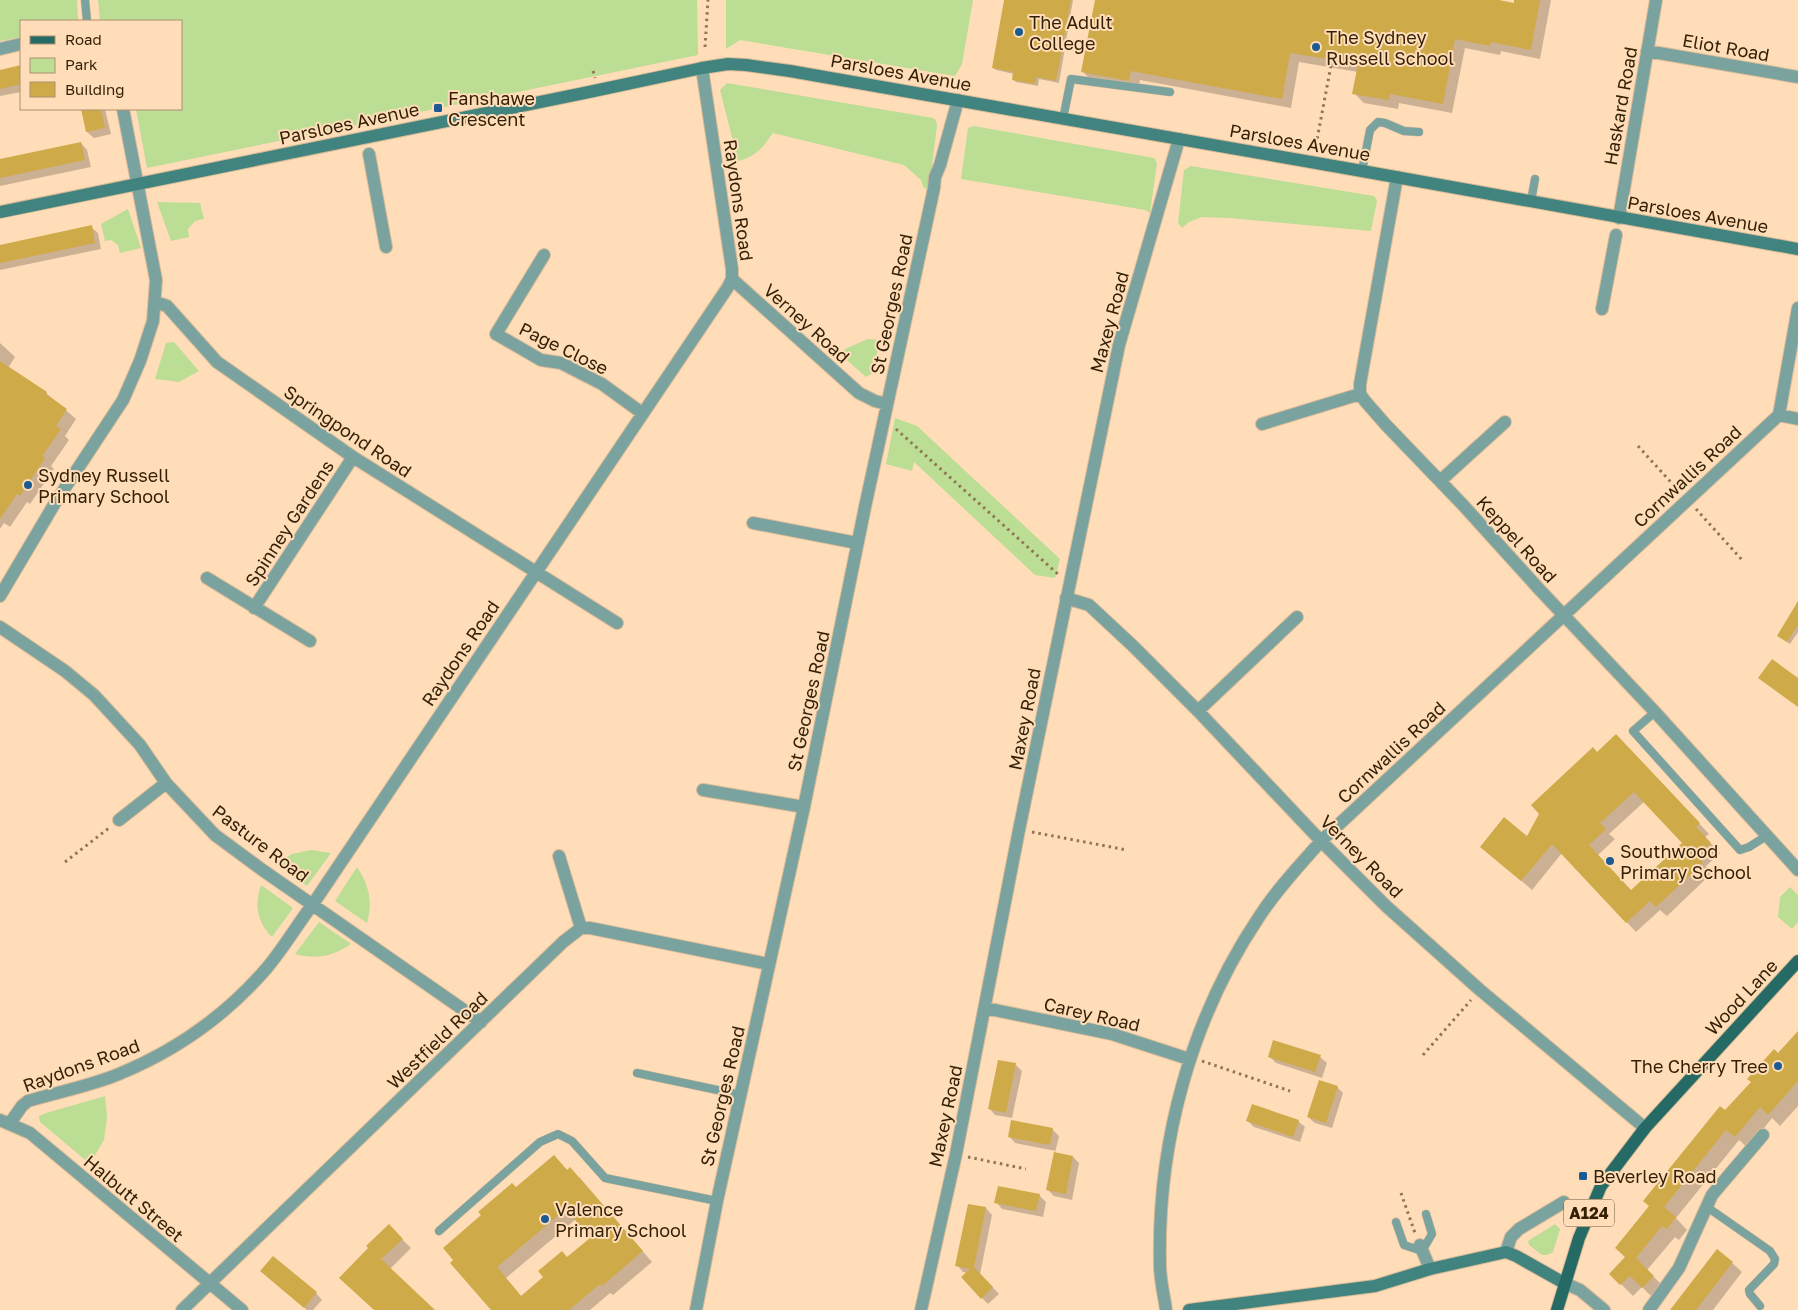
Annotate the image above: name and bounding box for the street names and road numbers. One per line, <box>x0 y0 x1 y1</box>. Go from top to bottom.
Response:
street label: Eliot Road <box>1681 29 1771 65</box>
street label: Haskard Road <box>1599 45 1641 167</box>
street label: Parsloes Avenue <box>829 49 973 95</box>
street label: Parsloes Avenue <box>277 97 421 149</box>
street label: Parsloes Avenue <box>1228 119 1372 165</box>
street label: Raydons Road <box>720 138 758 262</box>
street label: Parsloes Avenue <box>1626 191 1770 237</box>
street label: St Georges Road <box>865 232 917 376</box>
street label: Maxey Road <box>1085 269 1133 375</box>
street label: Verney Road <box>759 279 855 367</box>
street label: Page Close <box>516 317 612 379</box>
street label: Springpond Road <box>280 380 416 482</box>
street label: Cornwallis Road <box>1628 420 1746 532</box>
street label: Spinney Gardens <box>240 456 338 590</box>
street label: Keppel Road <box>1472 491 1562 587</box>
street label: Raydons Road <box>417 596 503 710</box>
street label: St Georges Road <box>782 629 834 773</box>
street label: Maxey Road <box>1003 666 1045 772</box>
street label: Cornwallis Road <box>1332 696 1450 808</box>
street label: Pasture Road <box>208 800 314 886</box>
street label: Verney Road <box>1316 810 1408 902</box>
street label: Wood Lane <box>1700 954 1782 1040</box>
street label: Westfield Road <box>382 987 492 1093</box>
street label: Carey Road <box>1042 992 1142 1036</box>
street label: St Georges Road <box>695 1024 749 1168</box>
street label: Raydons Road <box>20 1034 142 1096</box>
street label: Maxey Road <box>923 1063 967 1169</box>
street label: Halbutt Street <box>80 1150 188 1246</box>
road number: A124 <box>1564 1200 1614 1226</box>

